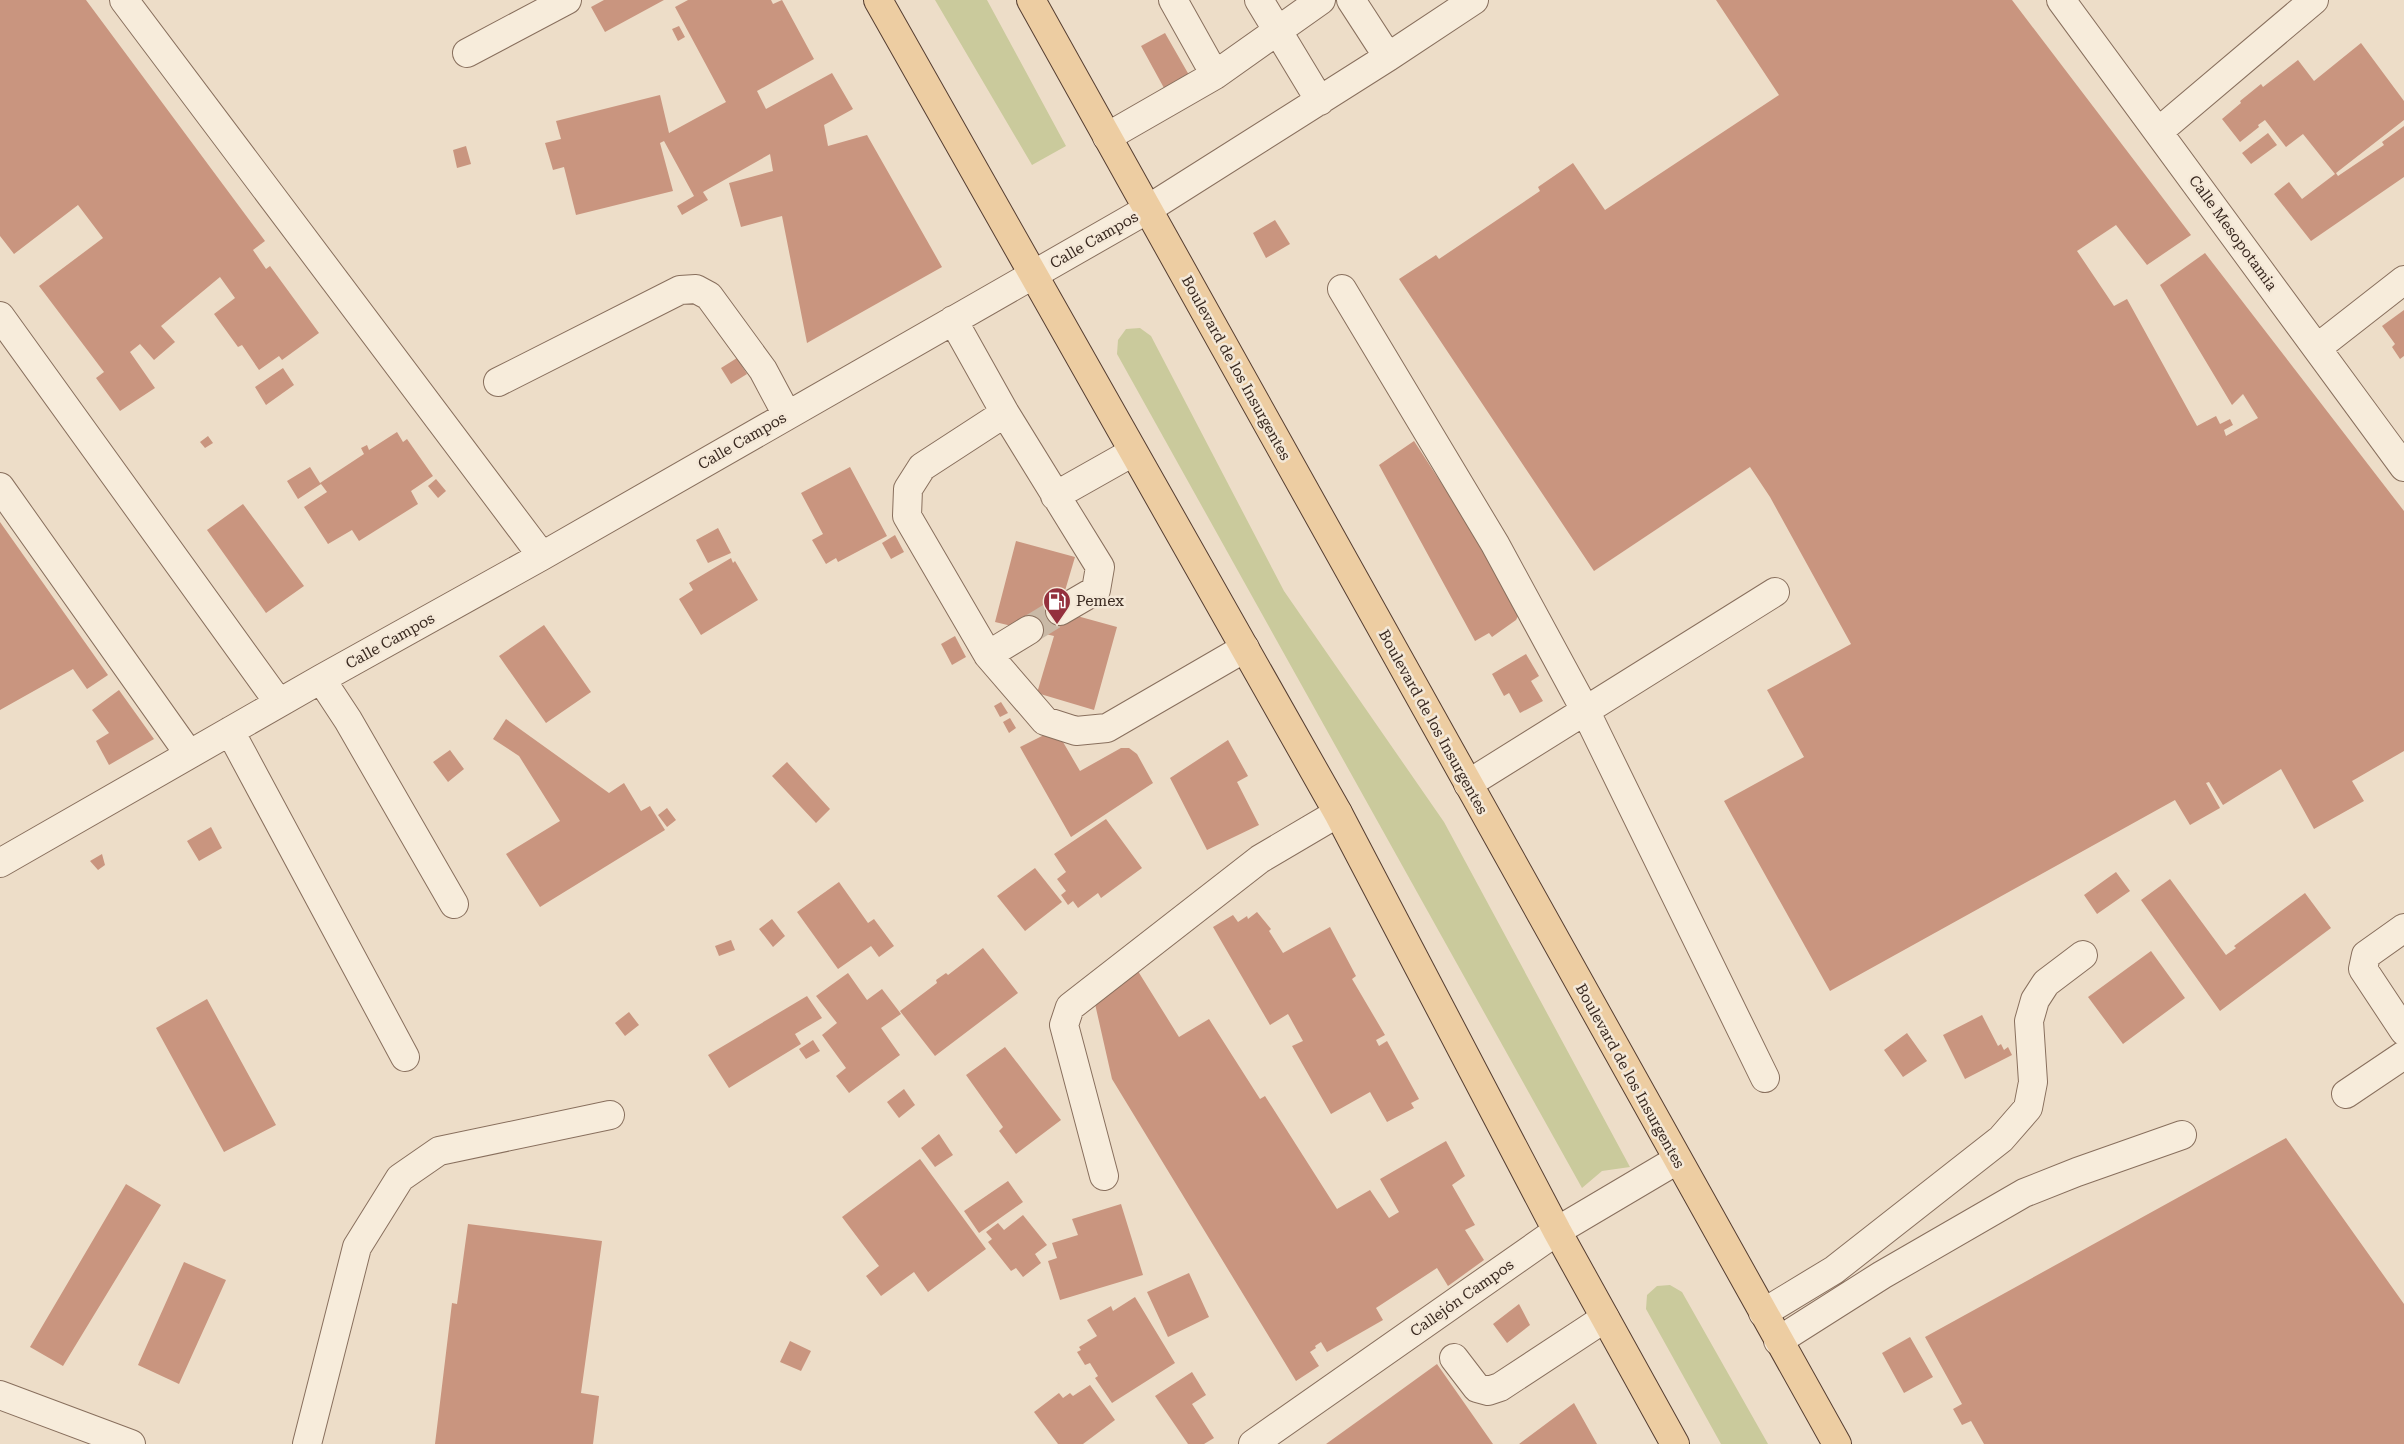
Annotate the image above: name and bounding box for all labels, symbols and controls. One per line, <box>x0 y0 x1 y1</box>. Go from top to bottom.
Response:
street label: Calle Mesopotamia <box>2185 172 2281 294</box>
street label: Calle Campos <box>1047 207 1141 273</box>
street label: Boulevard de los Insurgentes <box>1178 273 1294 463</box>
street label: Calle Campos <box>695 408 789 474</box>
fuel station icon: Pemex <box>1042 586 1072 625</box>
place label: Pemex <box>1076 592 1124 610</box>
street label: Calle Campos <box>342 609 438 673</box>
street label: Boulevard de los Insurgentes <box>1375 627 1491 817</box>
street label: Boulevard de los Insurgentes <box>1572 981 1688 1171</box>
street label: Callejón Campos <box>1407 1256 1517 1340</box>

